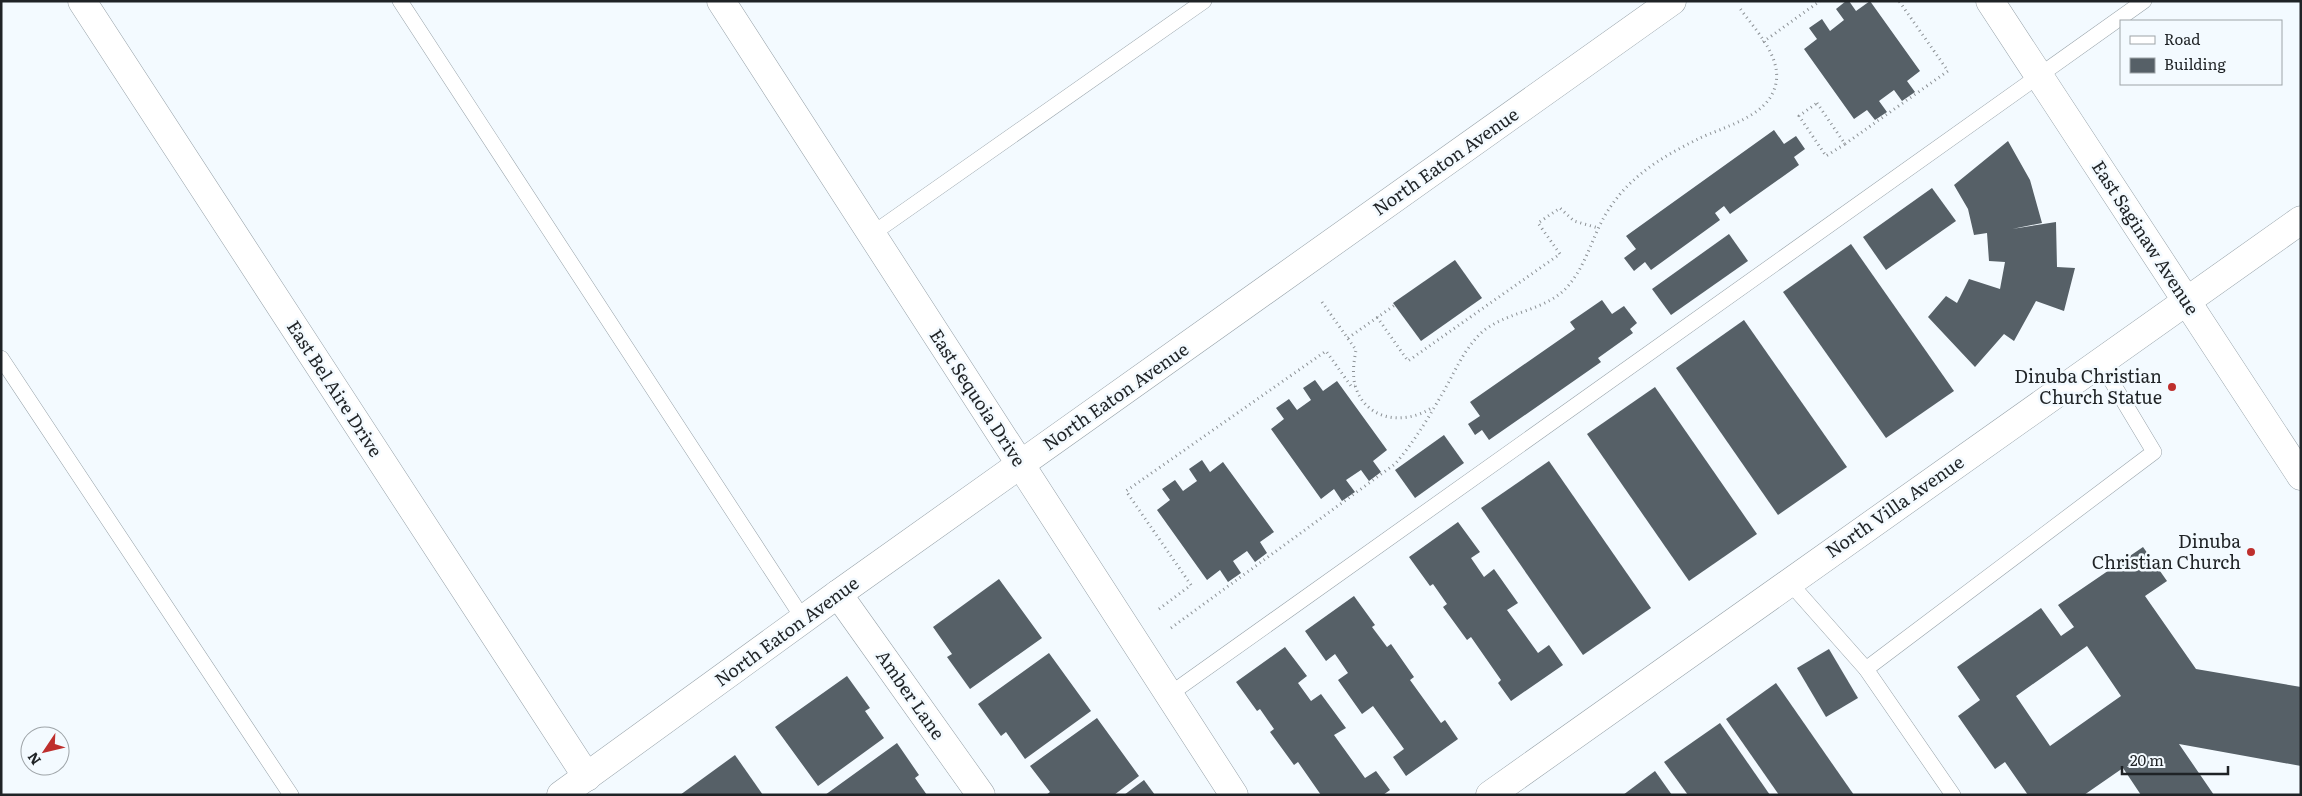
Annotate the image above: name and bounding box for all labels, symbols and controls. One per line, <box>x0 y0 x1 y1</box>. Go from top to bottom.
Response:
legend <box>2120 20 2282 85</box>
text: Road <box>2164 27 2200 50</box>
text: Building <box>2164 52 2226 75</box>
street label: North Eaton Avenue <box>1367 100 1524 221</box>
street label: East Saginaw Avenue <box>2086 155 2206 320</box>
street label: East Bel Aire Drive <box>281 314 390 462</box>
street label: East Sequoia Drive <box>924 323 1033 471</box>
street label: North Eaton Avenue <box>1037 335 1194 456</box>
place label: Dinuba Christian Church Statue <box>2014 362 2162 410</box>
marker: Dinuba Christian Church Statue <box>2166 381 2178 393</box>
street label: North Villa Avenue <box>1819 448 1969 564</box>
place label: Dinuba Christian Church <box>2092 527 2241 575</box>
marker: Dinuba Christian Church <box>2245 546 2257 558</box>
street label: North Eaton Avenue <box>708 569 864 692</box>
street label: Amber Lane <box>870 644 952 745</box>
north arrow <box>20 726 70 776</box>
scale bar <box>2122 744 2228 776</box>
text: N <box>22 748 45 770</box>
text: 20 m <box>2130 748 2164 771</box>

